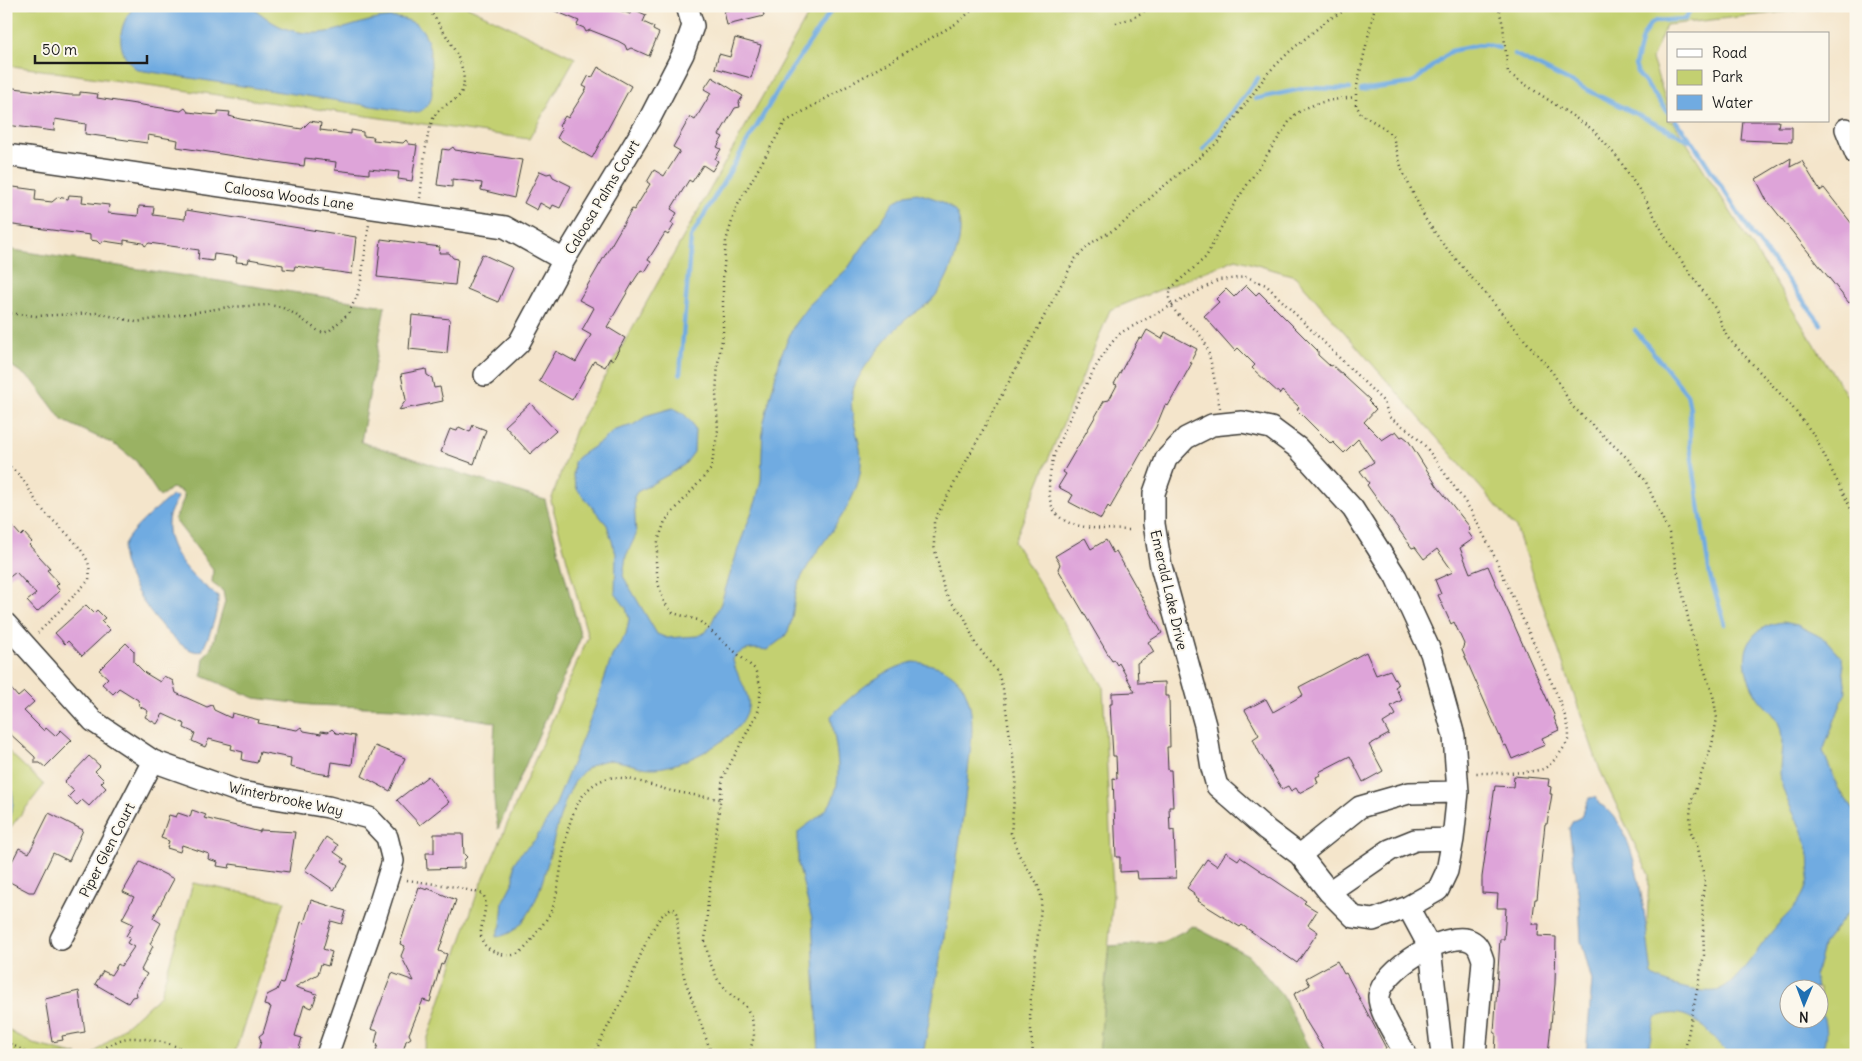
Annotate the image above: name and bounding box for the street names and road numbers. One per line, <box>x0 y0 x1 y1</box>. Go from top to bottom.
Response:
street label: Caloosa Palms Court <box>561 136 643 258</box>
street label: Caloosa Woods Lane <box>223 178 355 214</box>
street label: Emerald Lake Drive <box>1146 528 1192 652</box>
street label: Winterbrooke Way <box>227 778 345 820</box>
street label: Piper Glen Court <box>75 799 139 900</box>

